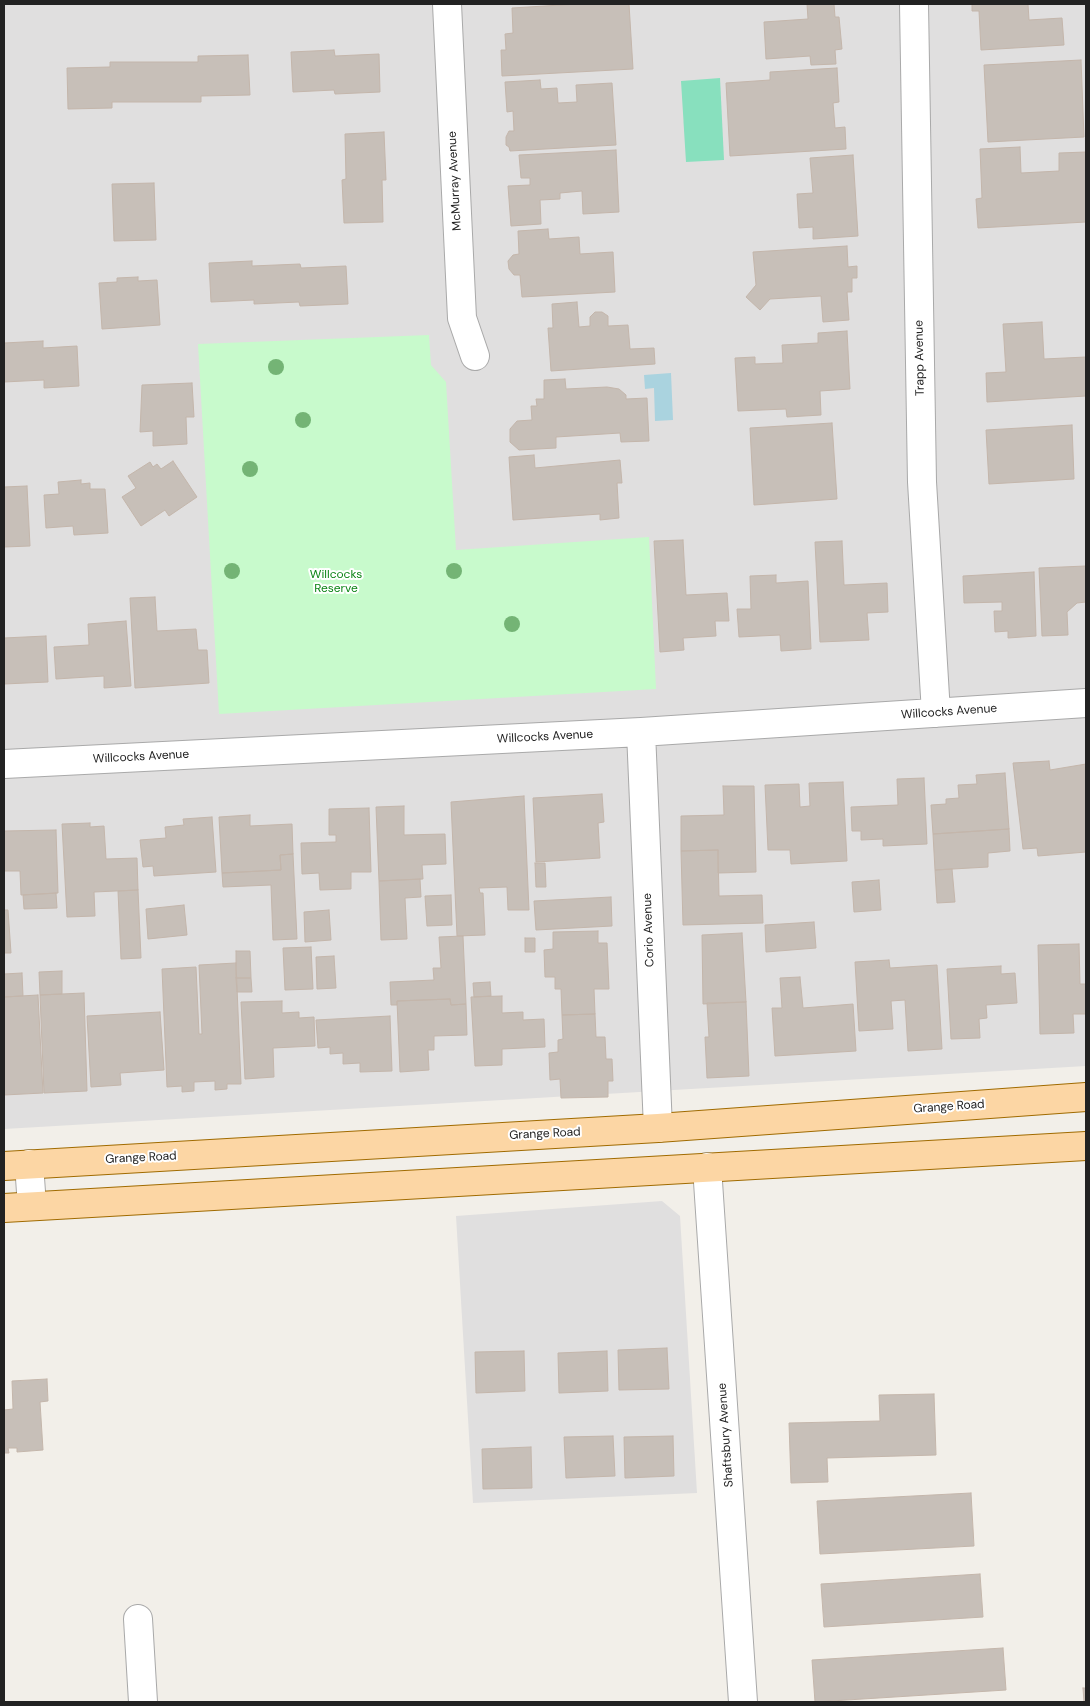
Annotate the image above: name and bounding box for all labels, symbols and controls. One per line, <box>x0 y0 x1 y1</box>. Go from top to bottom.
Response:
street label: McMurray Avenue <box>445 131 465 231</box>
street label: Trapp Avenue <box>912 320 928 396</box>
park label: Willcocks Reserve <box>310 568 362 596</box>
street label: Willcocks Avenue <box>900 701 998 723</box>
street label: Willcocks Avenue <box>496 727 594 747</box>
street label: Willcocks Avenue <box>92 747 190 767</box>
street label: Corio Avenue <box>641 893 657 967</box>
street label: Grange Road <box>913 1097 985 1117</box>
street label: Grange Road <box>509 1125 581 1143</box>
street label: Grange Road <box>105 1149 177 1167</box>
street label: Shaftsbury Avenue <box>715 1382 737 1488</box>

